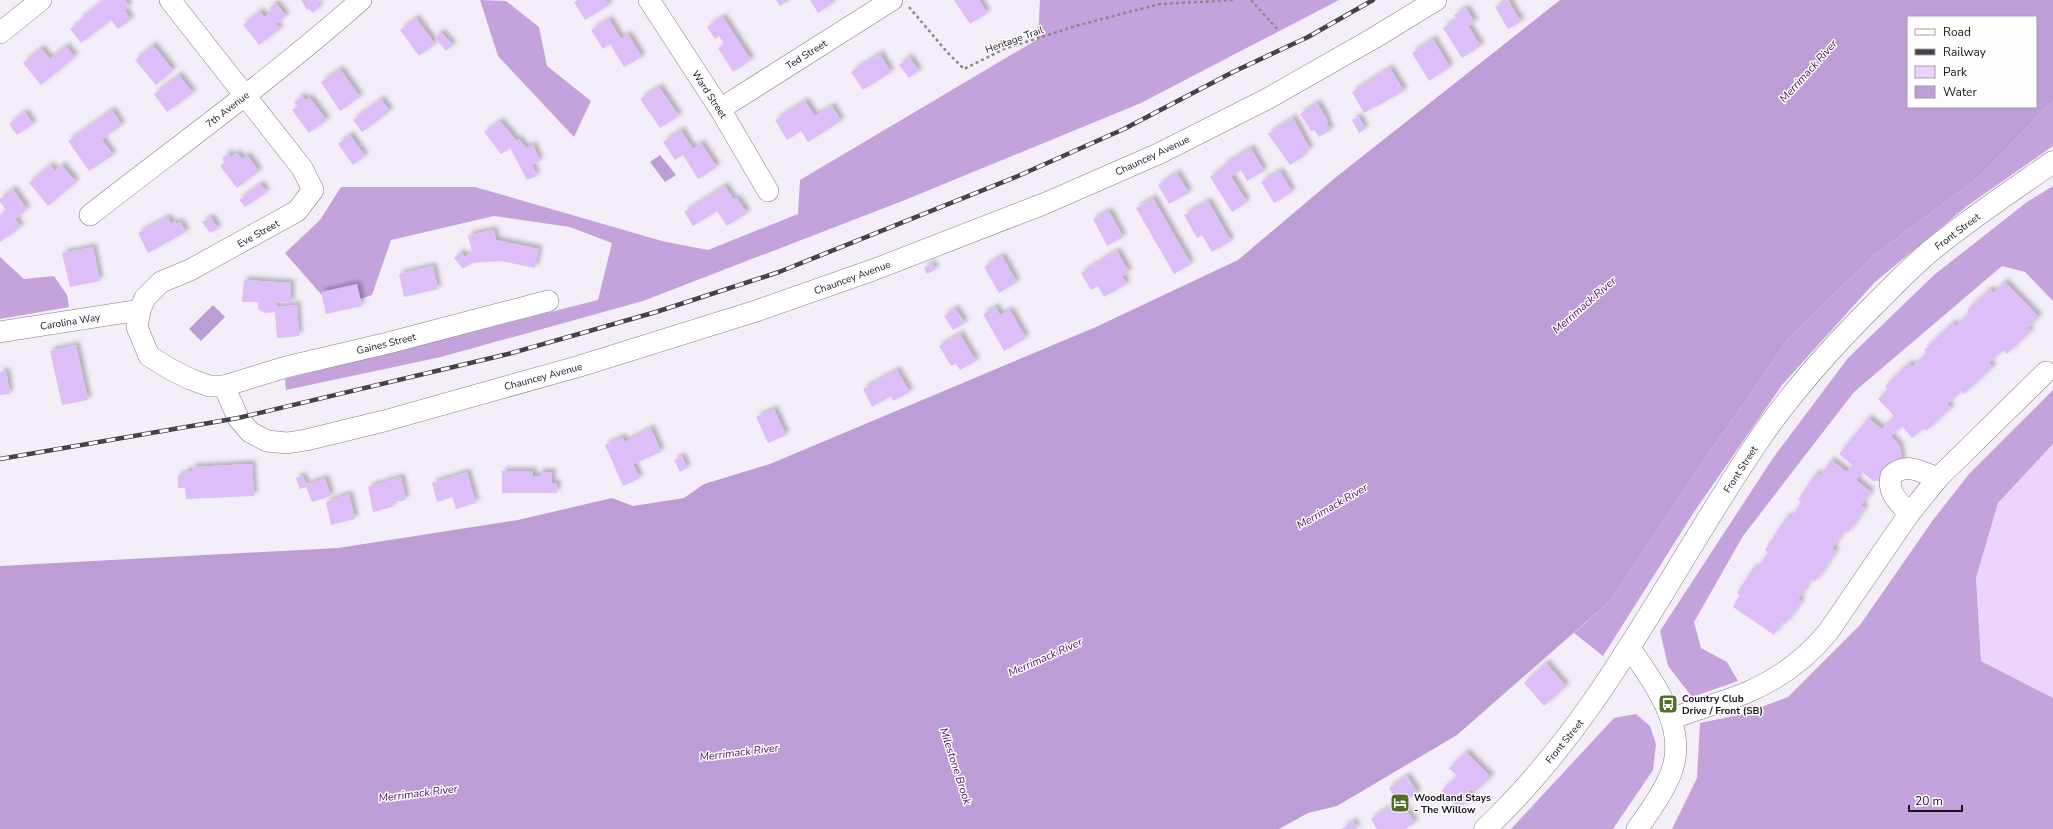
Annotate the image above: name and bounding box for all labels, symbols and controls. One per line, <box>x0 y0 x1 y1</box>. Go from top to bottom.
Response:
legend <box>1907 16 2037 108</box>
street label: Heritage Trail <box>983 23 1045 57</box>
text: Road <box>1943 24 1971 40</box>
street label: Ted Street <box>783 36 830 73</box>
water label: Merrimack River <box>1776 36 1841 106</box>
text: Railway <box>1943 44 1987 60</box>
text: Park <box>1943 64 1968 80</box>
street label: Ward Street <box>688 68 730 122</box>
text: Water <box>1943 84 1977 100</box>
street label: 7th Avenue <box>203 88 252 131</box>
street label: Chauncey Avenue <box>1113 133 1192 179</box>
street label: Front Street <box>1932 210 1984 253</box>
street label: Eve Street <box>235 216 282 251</box>
street label: Chauncey Avenue <box>812 258 893 298</box>
water label: Merrimack River <box>1549 273 1620 337</box>
street label: Carolina Way <box>39 310 102 334</box>
street label: Gaines Street <box>355 330 418 358</box>
street label: Chauncey Avenue <box>503 360 584 394</box>
street label: Front Street <box>1720 443 1762 496</box>
water label: Merrimack River <box>1294 479 1371 533</box>
water label: Merrimack River <box>1006 634 1086 681</box>
place label: Country Club Drive / Front (SB) <box>1682 692 1763 718</box>
bus stop icon: Country Club Drive / Front (SB) <box>1657 693 1679 715</box>
street label: Front Street <box>1543 716 1587 767</box>
water label: Milestone Brook <box>936 726 975 807</box>
water label: Merrimack River <box>699 740 781 765</box>
water label: Merrimack River <box>378 781 460 806</box>
scale bar <box>1909 787 1962 813</box>
place label: Woodland Stays - The Willow <box>1414 791 1491 817</box>
hotel icon: Woodland Stays - The Willow <box>1389 792 1411 814</box>
text: 20 m <box>1915 793 1943 809</box>

